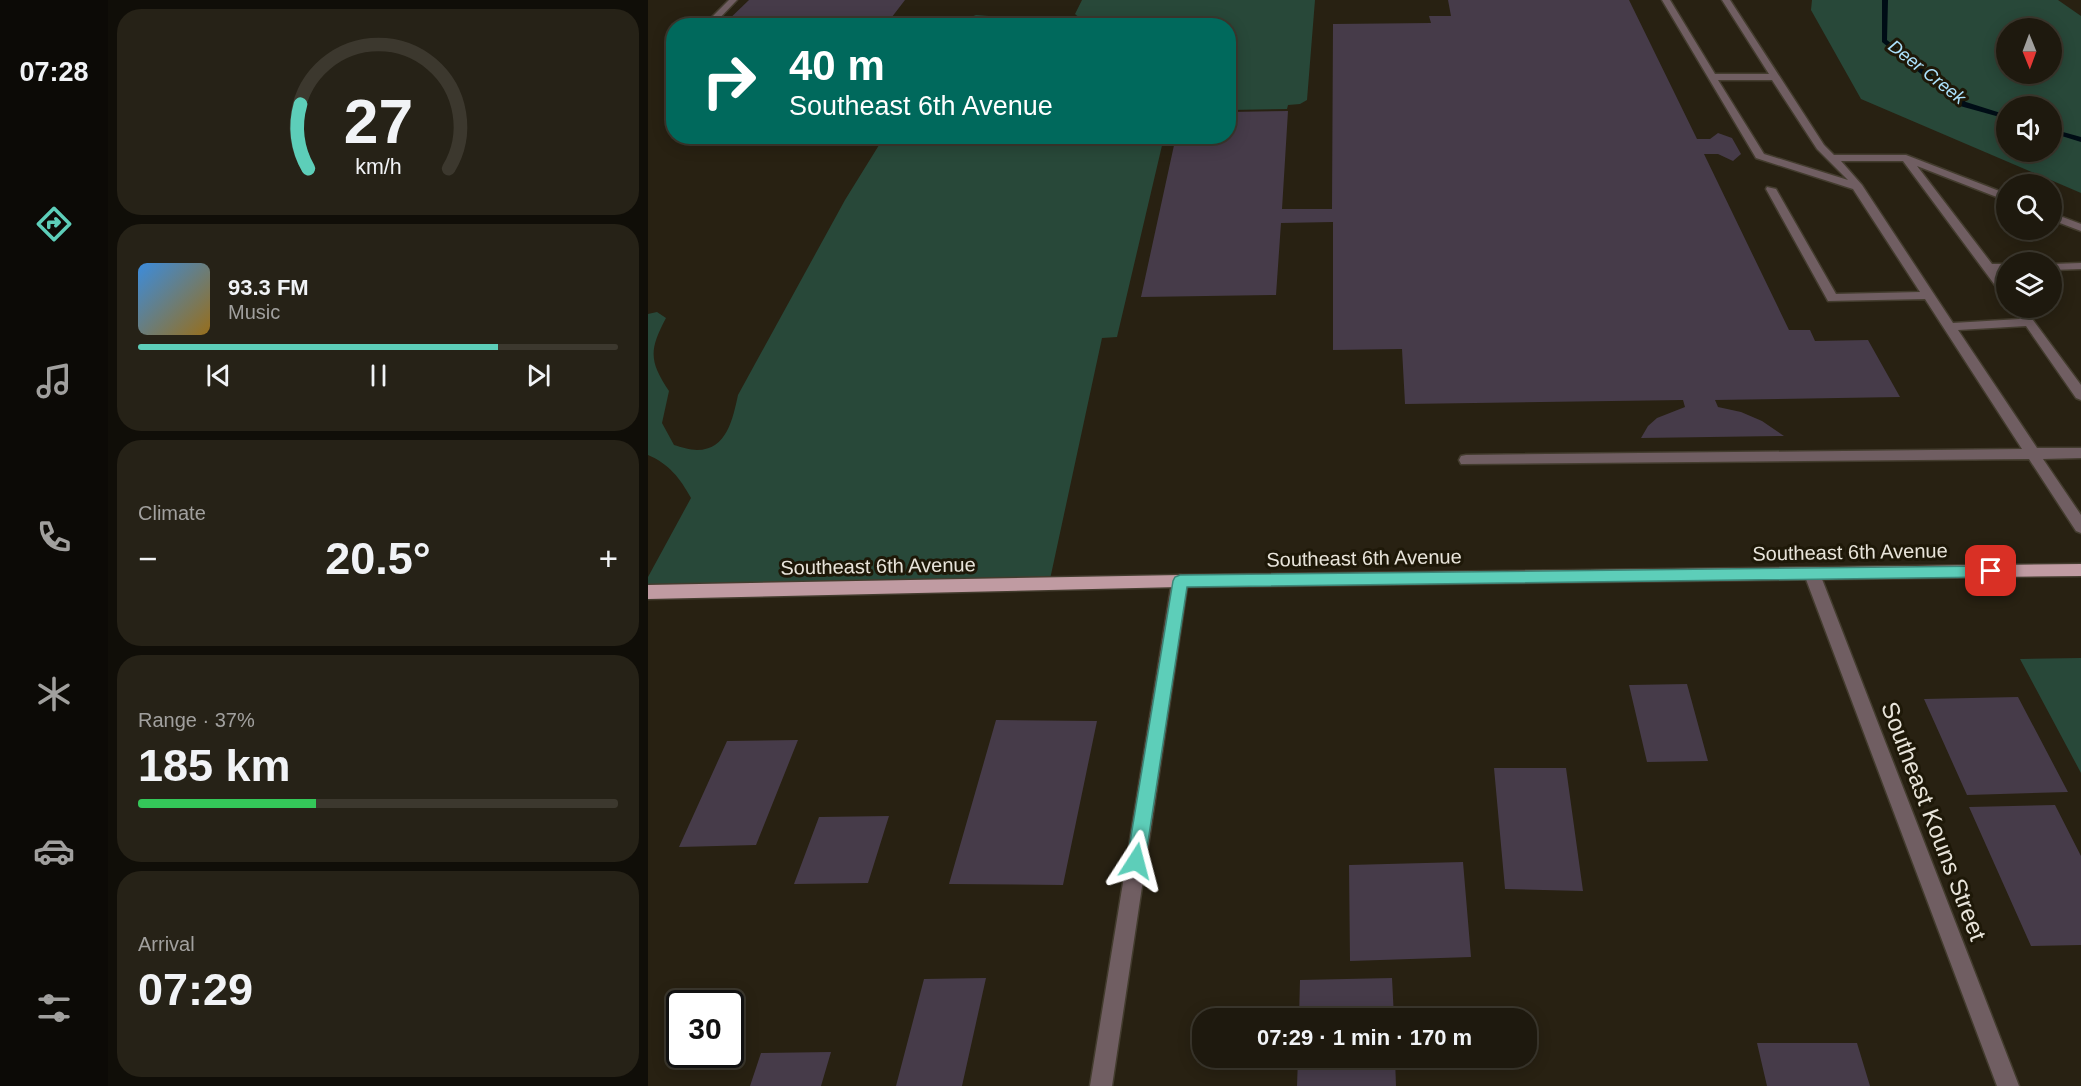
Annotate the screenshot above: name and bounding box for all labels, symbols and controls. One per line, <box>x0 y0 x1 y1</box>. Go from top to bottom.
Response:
north arrow <box>1996 18 2062 84</box>
map controls <box>1996 18 2062 318</box>
water label: Deer Creek <box>1885 36 1970 109</box>
icon: right <box>690 42 768 120</box>
text: 40 m <box>789 42 885 89</box>
text: 07:28 <box>19 57 89 87</box>
text: 27 <box>343 87 413 156</box>
text: Southeast 6th Avenue <box>789 91 1053 121</box>
button: sound <box>1996 96 2062 162</box>
text: km/h <box>355 156 401 180</box>
button: search <box>1996 174 2062 240</box>
icon: directions <box>33 203 75 245</box>
button: layers <box>1996 252 2062 318</box>
text: 93.3 FM <box>228 275 309 300</box>
text: Music <box>228 301 280 323</box>
icon: previous <box>202 359 235 392</box>
icon: pause <box>362 359 395 392</box>
icon: next <box>522 359 555 392</box>
icon: music <box>33 360 75 402</box>
text: Climate <box>138 502 206 524</box>
icon: phone <box>33 516 75 558</box>
text: 20.5° <box>325 533 431 584</box>
street label: Southeast 6th Avenue <box>1752 539 1948 565</box>
text: − <box>138 540 157 577</box>
text: + <box>599 540 618 577</box>
street label: Southeast 6th Avenue <box>1266 545 1462 571</box>
pin <box>1965 545 2016 596</box>
street label: Southeast 6th Avenue <box>780 553 976 579</box>
icon: arrive <box>1974 554 2007 587</box>
icon: climate <box>33 673 75 715</box>
street label: Southeast Kouns Street <box>1876 698 1992 944</box>
text: Range · 37% <box>138 709 255 731</box>
text: 185 km <box>138 740 291 791</box>
position arrow <box>1104 829 1168 893</box>
icon: car <box>33 830 75 872</box>
text: Arrival <box>138 933 195 955</box>
text: 07:29 <box>138 964 253 1015</box>
icon: filters <box>33 987 75 1029</box>
speed limit sign: 30 <box>666 990 744 1068</box>
text: 07:29 · 1 min · 170 m <box>1257 1025 1472 1050</box>

